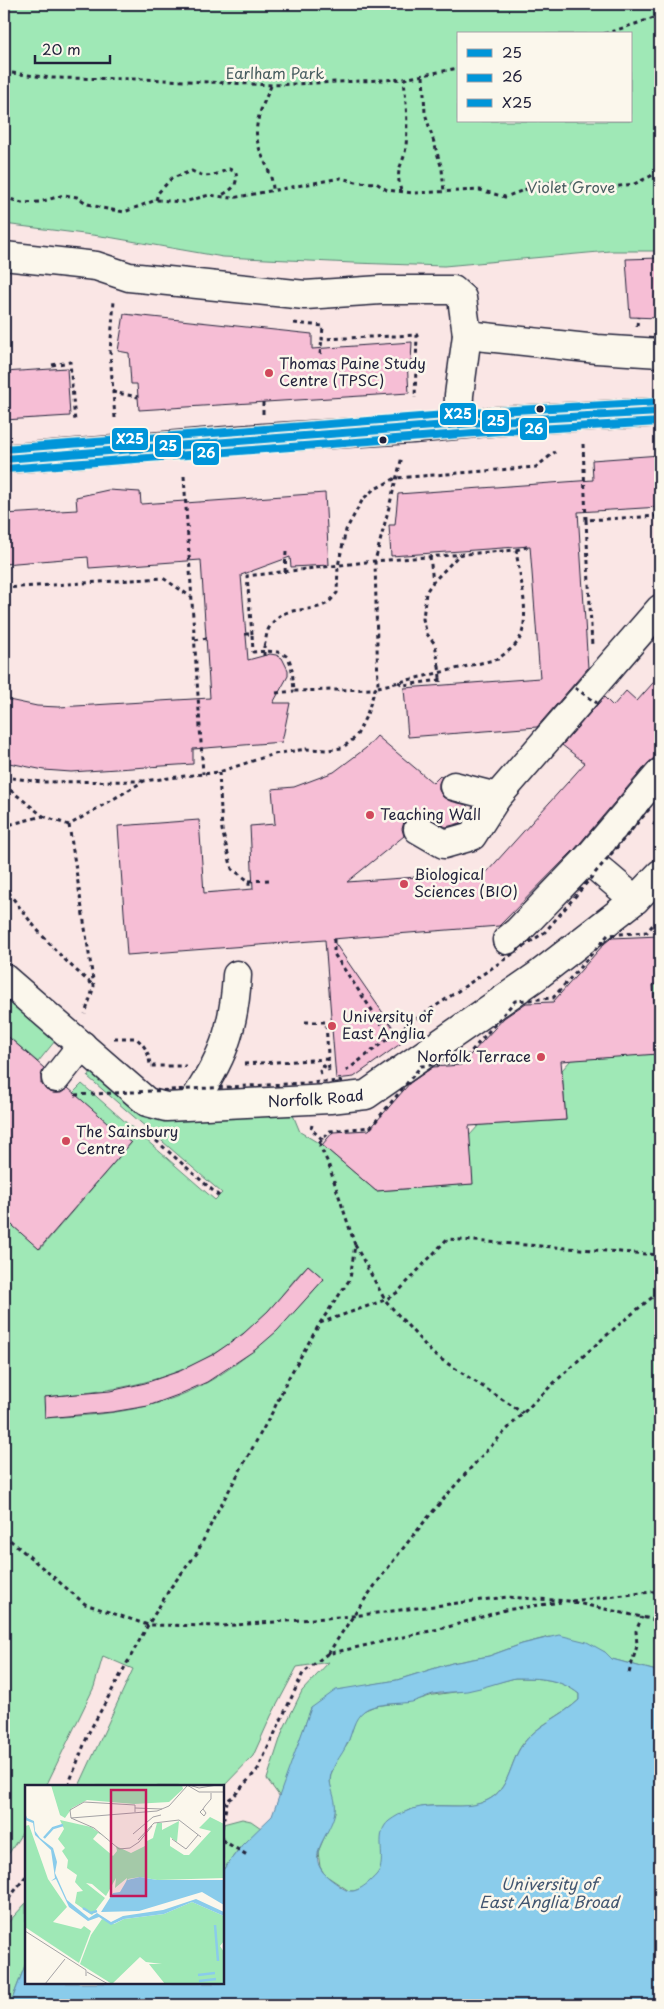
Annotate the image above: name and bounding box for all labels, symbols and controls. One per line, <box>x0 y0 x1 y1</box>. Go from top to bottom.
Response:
scale bar <box>35 32 110 64</box>
legend <box>457 32 632 122</box>
text: 20 m <box>42 37 81 60</box>
text: 25 <box>502 40 522 63</box>
park label: Earlham Park <box>226 61 324 84</box>
text: 26 <box>502 64 523 87</box>
text: X25 <box>502 90 532 113</box>
park label: Violet Grove <box>527 175 615 198</box>
place label: Thomas Paine Study Centre (TPSC) <box>279 351 426 391</box>
marker: Thomas Paine Study Centre (TPSC) <box>263 367 275 379</box>
line badge: X25 <box>439 402 477 426</box>
text: X25 <box>443 403 472 424</box>
unlabelled marker <box>535 404 545 414</box>
line badge: 25 <box>481 409 510 433</box>
text: 25 <box>487 410 505 431</box>
line badge: 26 <box>519 417 548 441</box>
text: 26 <box>525 418 543 439</box>
line badge: X25 <box>111 427 149 451</box>
text: X25 <box>115 428 144 449</box>
line badge: 25 <box>154 434 182 458</box>
text: 25 <box>159 435 177 456</box>
unlabelled marker <box>378 435 388 445</box>
line badge: 26 <box>192 442 220 466</box>
text: 26 <box>197 442 215 463</box>
place label: Teaching Wall <box>380 802 481 825</box>
marker: Teaching Wall <box>364 809 376 821</box>
place label: Biological Sciences (BIO) <box>414 862 518 902</box>
marker: Biological Sciences (BIO) <box>398 878 410 890</box>
place label: University of East Anglia <box>342 1004 434 1044</box>
marker: University of East Anglia <box>326 1020 338 1032</box>
place label: Norfolk Terrace <box>417 1044 531 1067</box>
marker: Norfolk Terrace <box>535 1051 547 1063</box>
street label: Norfolk Road <box>267 1082 365 1112</box>
place label: The Sainsbury Centre <box>76 1119 178 1159</box>
marker: The Sainsbury Centre <box>60 1135 72 1147</box>
inset map <box>25 1785 224 1984</box>
water label: University of East Anglia Broad <box>479 1871 621 1913</box>

